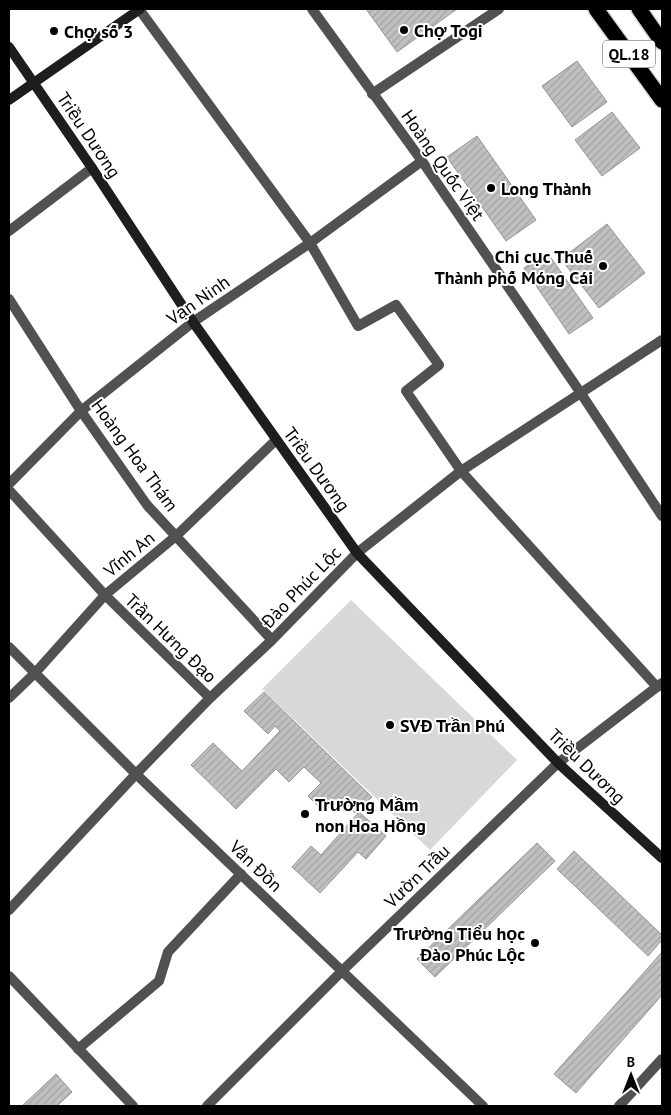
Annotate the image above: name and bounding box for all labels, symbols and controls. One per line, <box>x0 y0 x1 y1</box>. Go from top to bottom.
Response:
place label: Chợ Togi <box>414 19 483 42</box>
place label: Chợ số 3 <box>64 20 133 43</box>
marker: Chợ Togi <box>398 24 410 36</box>
marker: Chợ số 3 <box>48 25 60 37</box>
road number: QL.18 <box>603 41 655 68</box>
street label: Triều Dương <box>52 88 126 182</box>
street label: Hoàng Quốc Việt <box>396 105 490 225</box>
place label: Long Thành <box>501 177 591 200</box>
marker: Long Thành <box>485 182 497 194</box>
place label: Chi cục Thuế Thành phố Móng Cái <box>434 245 593 289</box>
marker: Chi cục Thuế Thành phố Móng Cái <box>597 260 609 272</box>
street label: Vạn Ninh <box>161 270 234 331</box>
street label: Hoàng Hoa Thám <box>87 394 183 516</box>
street label: Triều Dương <box>279 422 355 516</box>
street label: Vĩnh An <box>98 526 159 583</box>
street label: Đào Phúc Lộc <box>256 541 346 633</box>
street label: Trần Hưng Đạo <box>120 588 222 688</box>
place label: SVĐ Trần Phú <box>400 714 505 737</box>
marker: SVĐ Trần Phú <box>384 719 396 731</box>
street label: Triều Dương <box>544 723 630 809</box>
place label: Trường Mầm non Hoa Hồng <box>315 793 426 837</box>
marker: Trường Mầm non Hoa Hồng <box>299 808 311 820</box>
street label: Vân Đồn <box>224 835 287 897</box>
street label: Vườn Trầu <box>379 839 455 913</box>
place label: Trường Tiểu học Đào Phúc Lộc <box>393 922 525 966</box>
marker: Trường Tiểu học Đào Phúc Lộc <box>529 937 541 949</box>
north arrow <box>606 1050 656 1100</box>
text: B <box>627 1053 635 1071</box>

